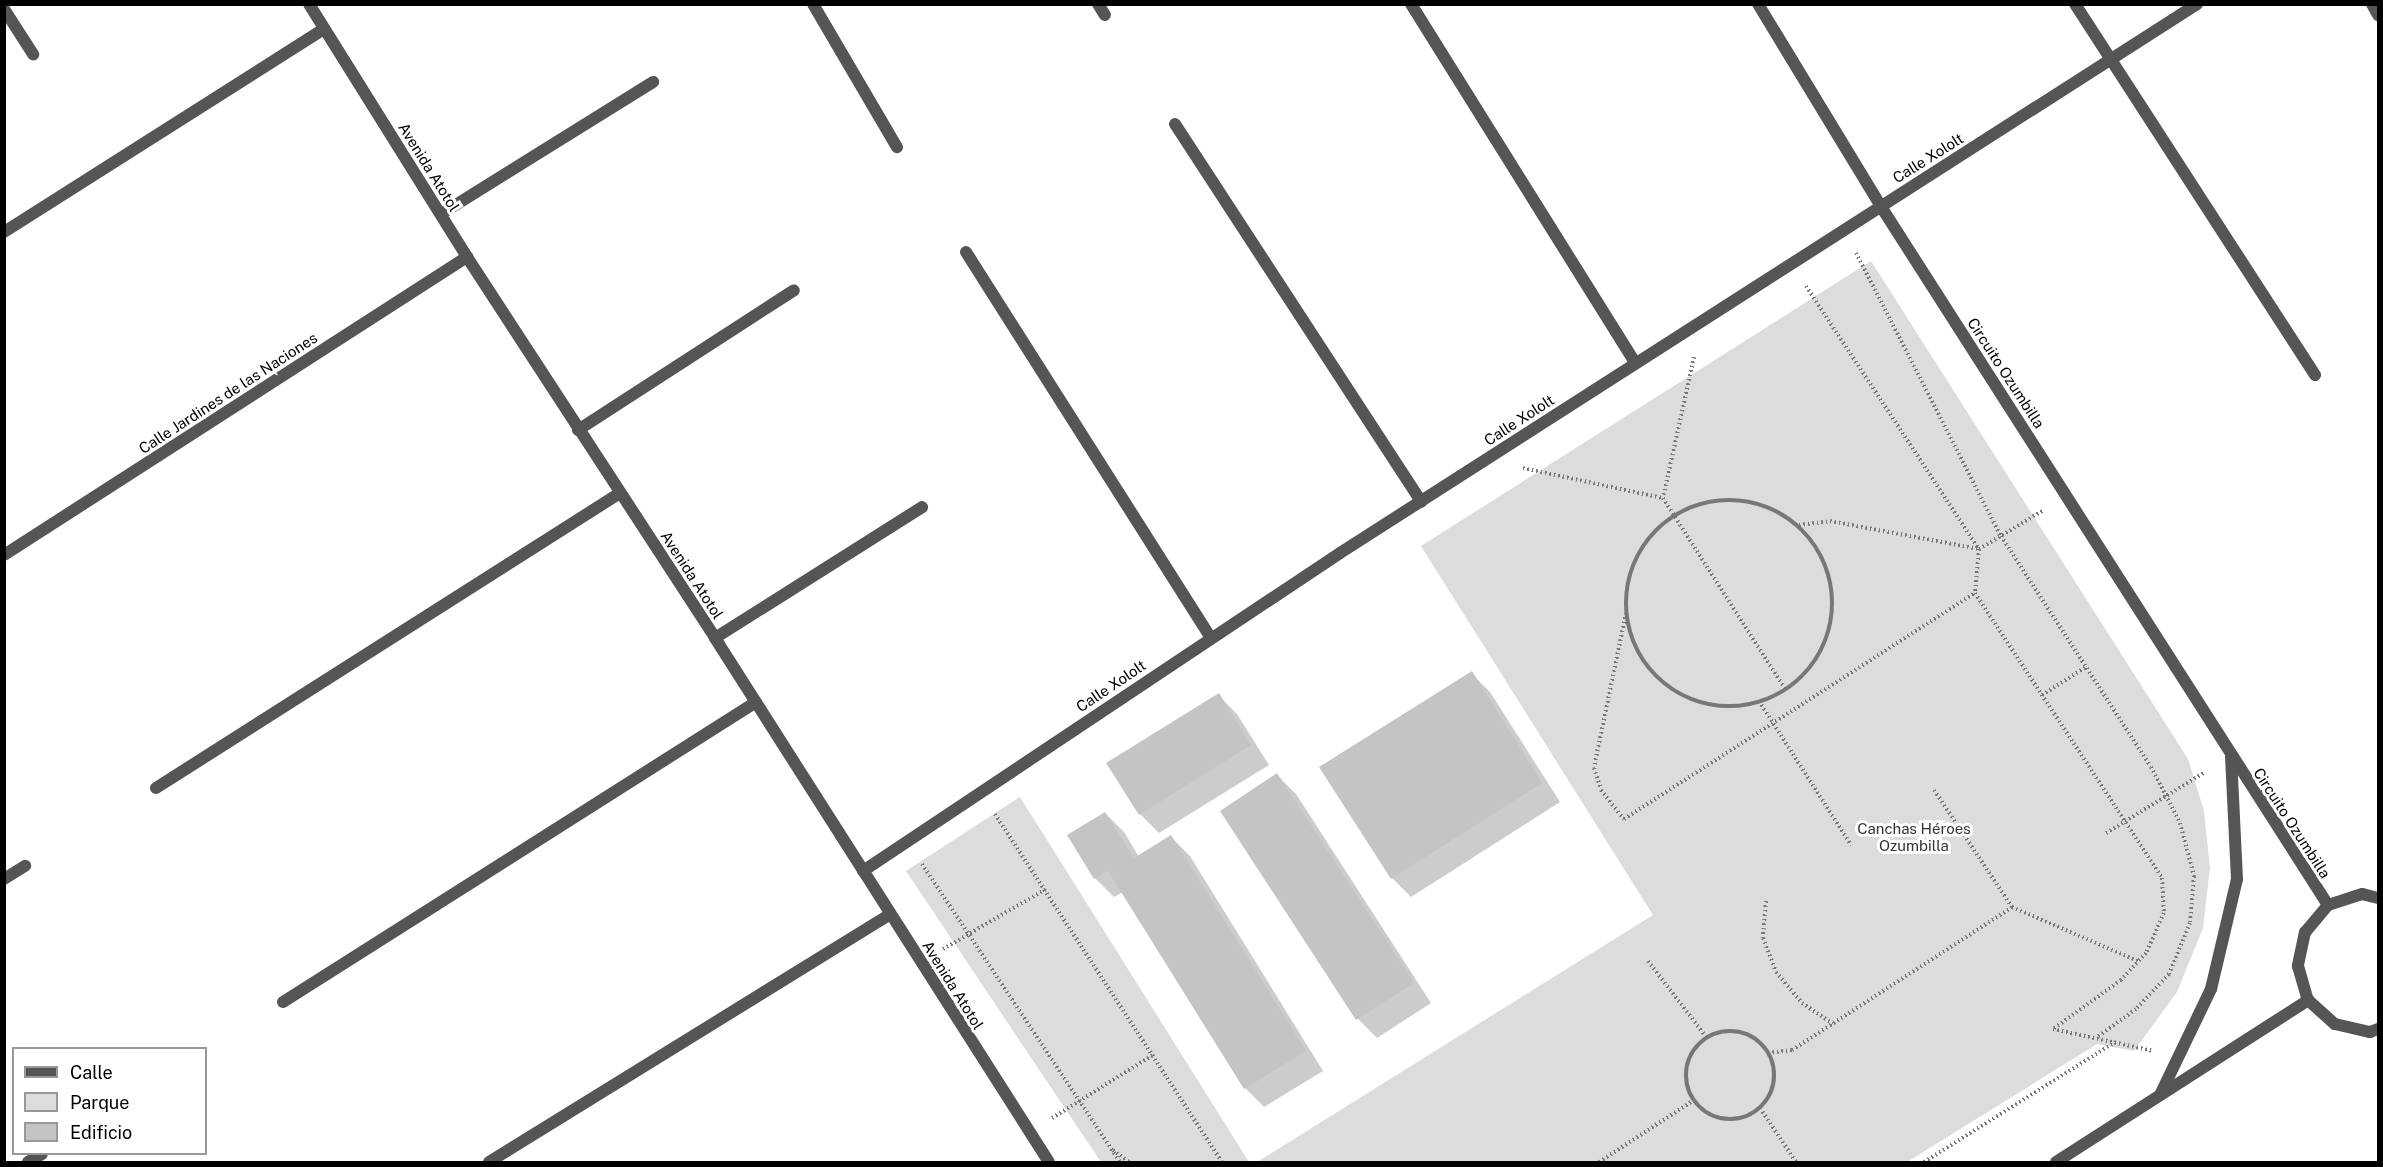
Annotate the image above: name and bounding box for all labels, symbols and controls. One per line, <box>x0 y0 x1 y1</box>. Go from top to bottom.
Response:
street label: Avenida Atotol <box>395 119 463 215</box>
street label: Calle Xololt <box>1889 129 1967 187</box>
street label: Circuito Ozumbilla <box>1964 314 2048 432</box>
street label: Calle Jardines de las Naciones <box>135 328 321 458</box>
street label: Calle Xololt <box>1481 391 1557 449</box>
street label: Avenida Atotol <box>657 528 727 622</box>
street label: Calle Xololt <box>1073 656 1149 716</box>
street label: Circuito Ozumbilla <box>2250 764 2334 882</box>
park label: Canchas Héroes Ozumbilla <box>1857 819 1971 854</box>
street label: Avenida Atotol <box>919 937 987 1033</box>
legend <box>12 1047 207 1155</box>
text: Calle <box>70 1062 113 1083</box>
text: Parque <box>70 1092 130 1113</box>
text: Edificio <box>70 1122 132 1143</box>

